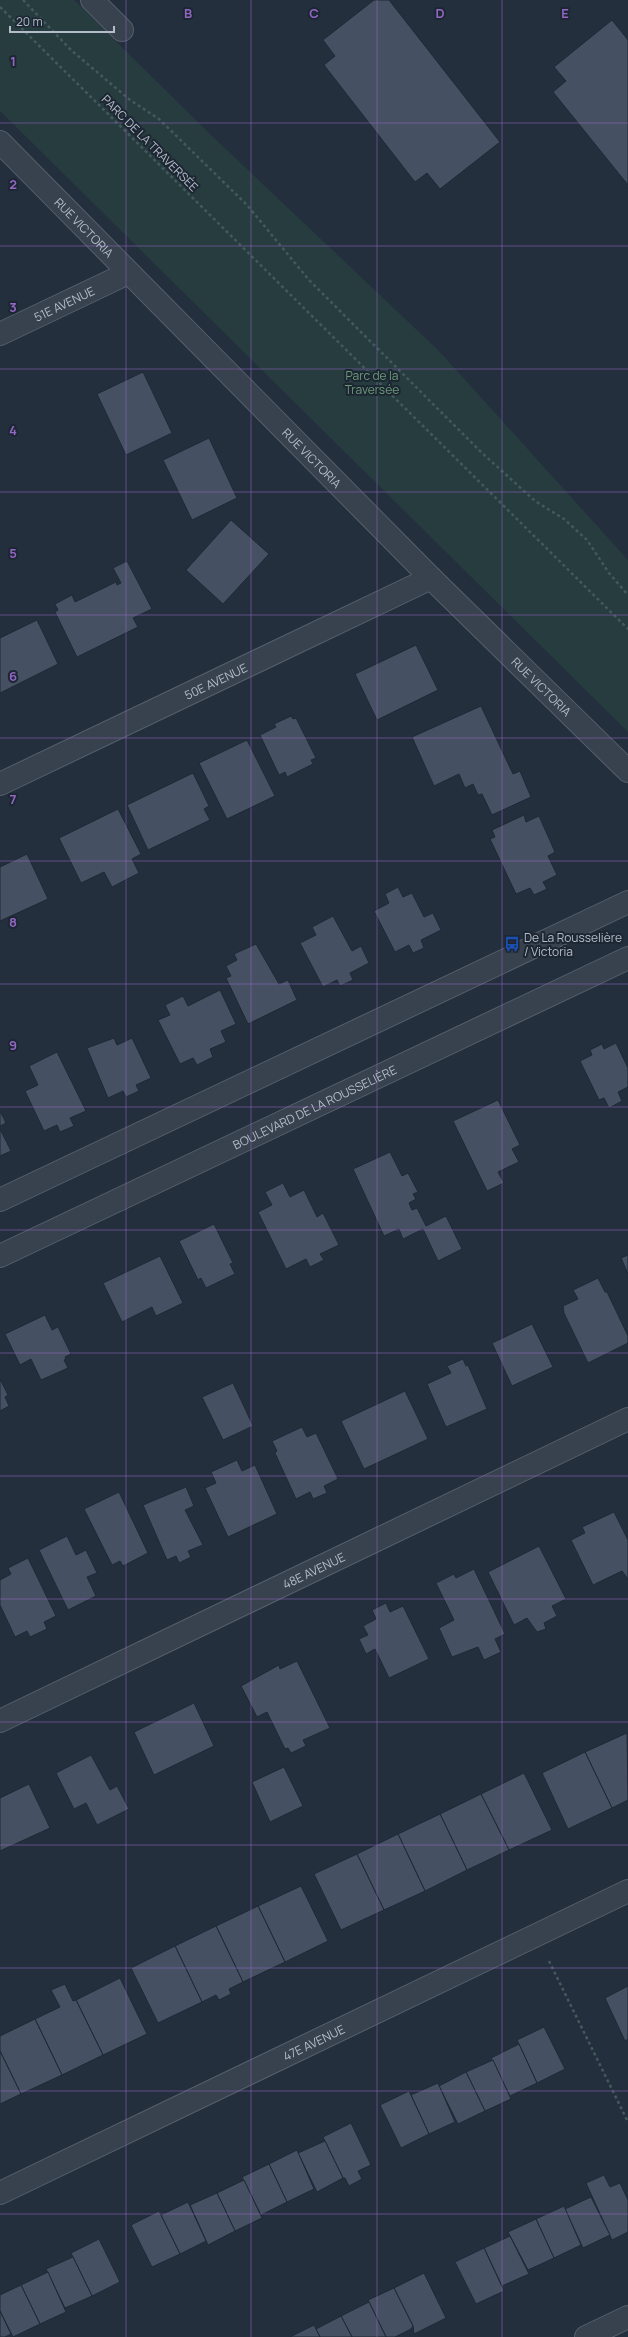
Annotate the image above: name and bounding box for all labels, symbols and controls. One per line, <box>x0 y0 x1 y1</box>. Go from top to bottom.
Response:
text: B <box>184 4 192 22</box>
text: C <box>309 4 319 22</box>
text: D <box>435 4 445 22</box>
text: E <box>561 4 569 22</box>
scale bar <box>10 8 114 34</box>
text: 20 m <box>16 13 43 30</box>
text: 1 <box>10 52 16 70</box>
street label: PARC DE LA TRAVERSÉE <box>98 91 202 195</box>
text: 2 <box>9 175 17 193</box>
street label: RUE VICTORIA <box>51 194 118 261</box>
street label: 51E AVENUE <box>31 282 97 325</box>
text: 3 <box>9 298 17 316</box>
park label: Parc de la Traversée <box>345 367 399 398</box>
text: 4 <box>9 421 17 439</box>
street label: RUE VICTORIA <box>279 424 346 492</box>
text: 5 <box>9 544 17 562</box>
street label: RUE VICTORIA <box>508 653 576 720</box>
street label: 50E AVENUE <box>181 659 250 703</box>
text: 6 <box>9 667 17 685</box>
text: 7 <box>10 790 17 808</box>
text: 8 <box>9 913 17 931</box>
place label: De La Rousselière / Victoria <box>524 929 622 960</box>
bus stop icon: De La Rousselière / Victoria <box>503 935 521 953</box>
text: 9 <box>9 1036 17 1054</box>
street label: BOULEVARD DE LA ROUSSELIÈRE <box>230 1061 399 1153</box>
street label: 48E AVENUE <box>279 1548 348 1593</box>
street label: 47E AVENUE <box>280 2020 348 2064</box>

